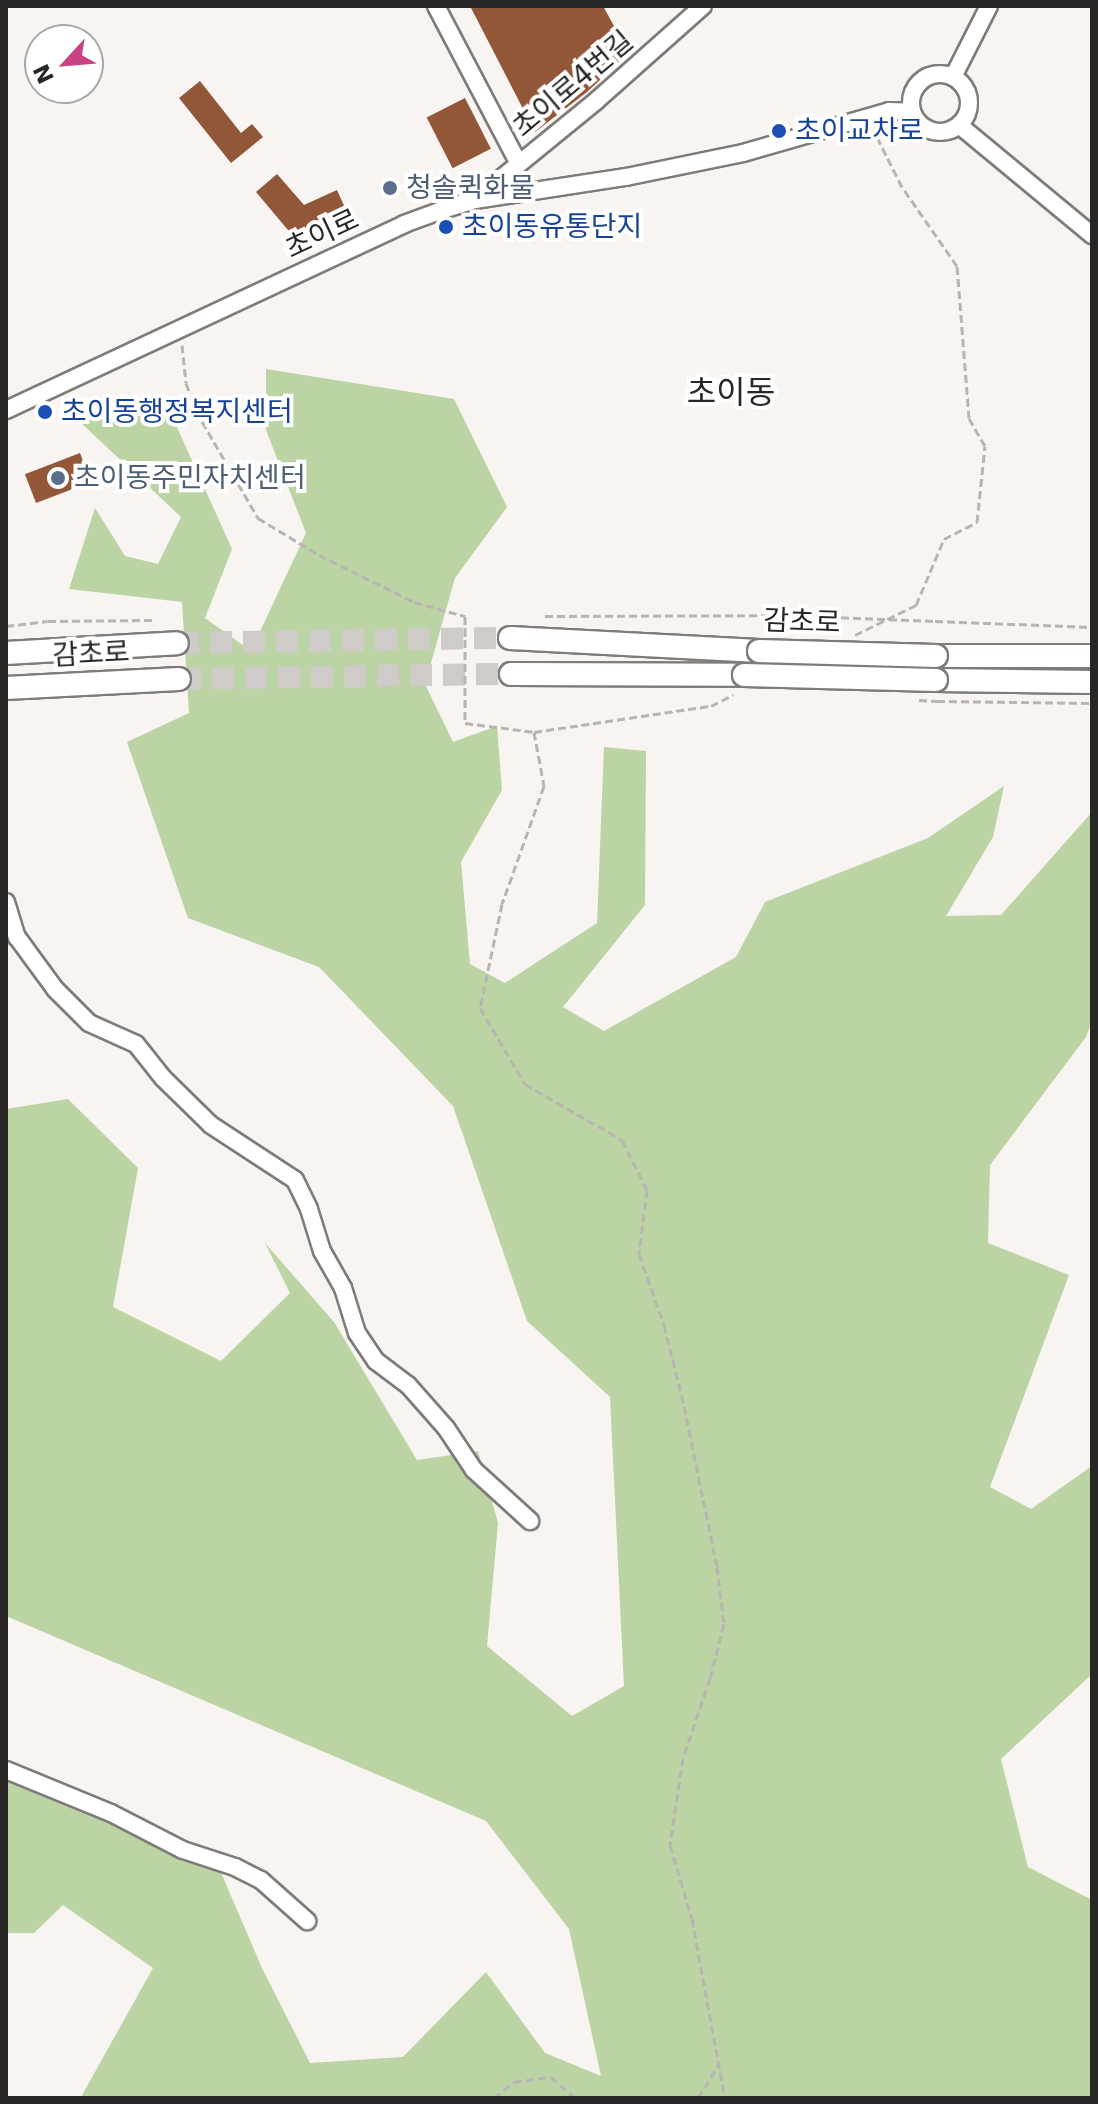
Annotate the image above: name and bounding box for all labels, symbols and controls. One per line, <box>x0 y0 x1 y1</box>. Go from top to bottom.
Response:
north arrow <box>24 24 104 104</box>
street label: 초이로4번길 <box>506 24 640 144</box>
text: N <box>29 60 59 88</box>
place label: 초이교차로 <box>795 114 924 148</box>
marker: 초이교차로 <box>770 122 788 140</box>
place label: 청솔퀵화물 <box>406 171 535 205</box>
marker: 청솔퀵화물 <box>381 179 399 197</box>
street label: 초이로 <box>280 202 364 266</box>
place label: 초이동유통단지 <box>462 210 642 244</box>
marker: 초이동유통단지 <box>437 218 455 236</box>
district label: 초이동 <box>687 373 775 411</box>
place label: 초이동행정복지센터 <box>61 395 293 429</box>
marker: 초이동행정복지센터 <box>36 403 54 421</box>
place label: 초이동주민자치센터 <box>74 461 306 495</box>
marker: 초이동주민자치센터 <box>49 469 67 487</box>
street label: 감초로 <box>763 604 841 640</box>
street label: 감초로 <box>52 635 130 673</box>

